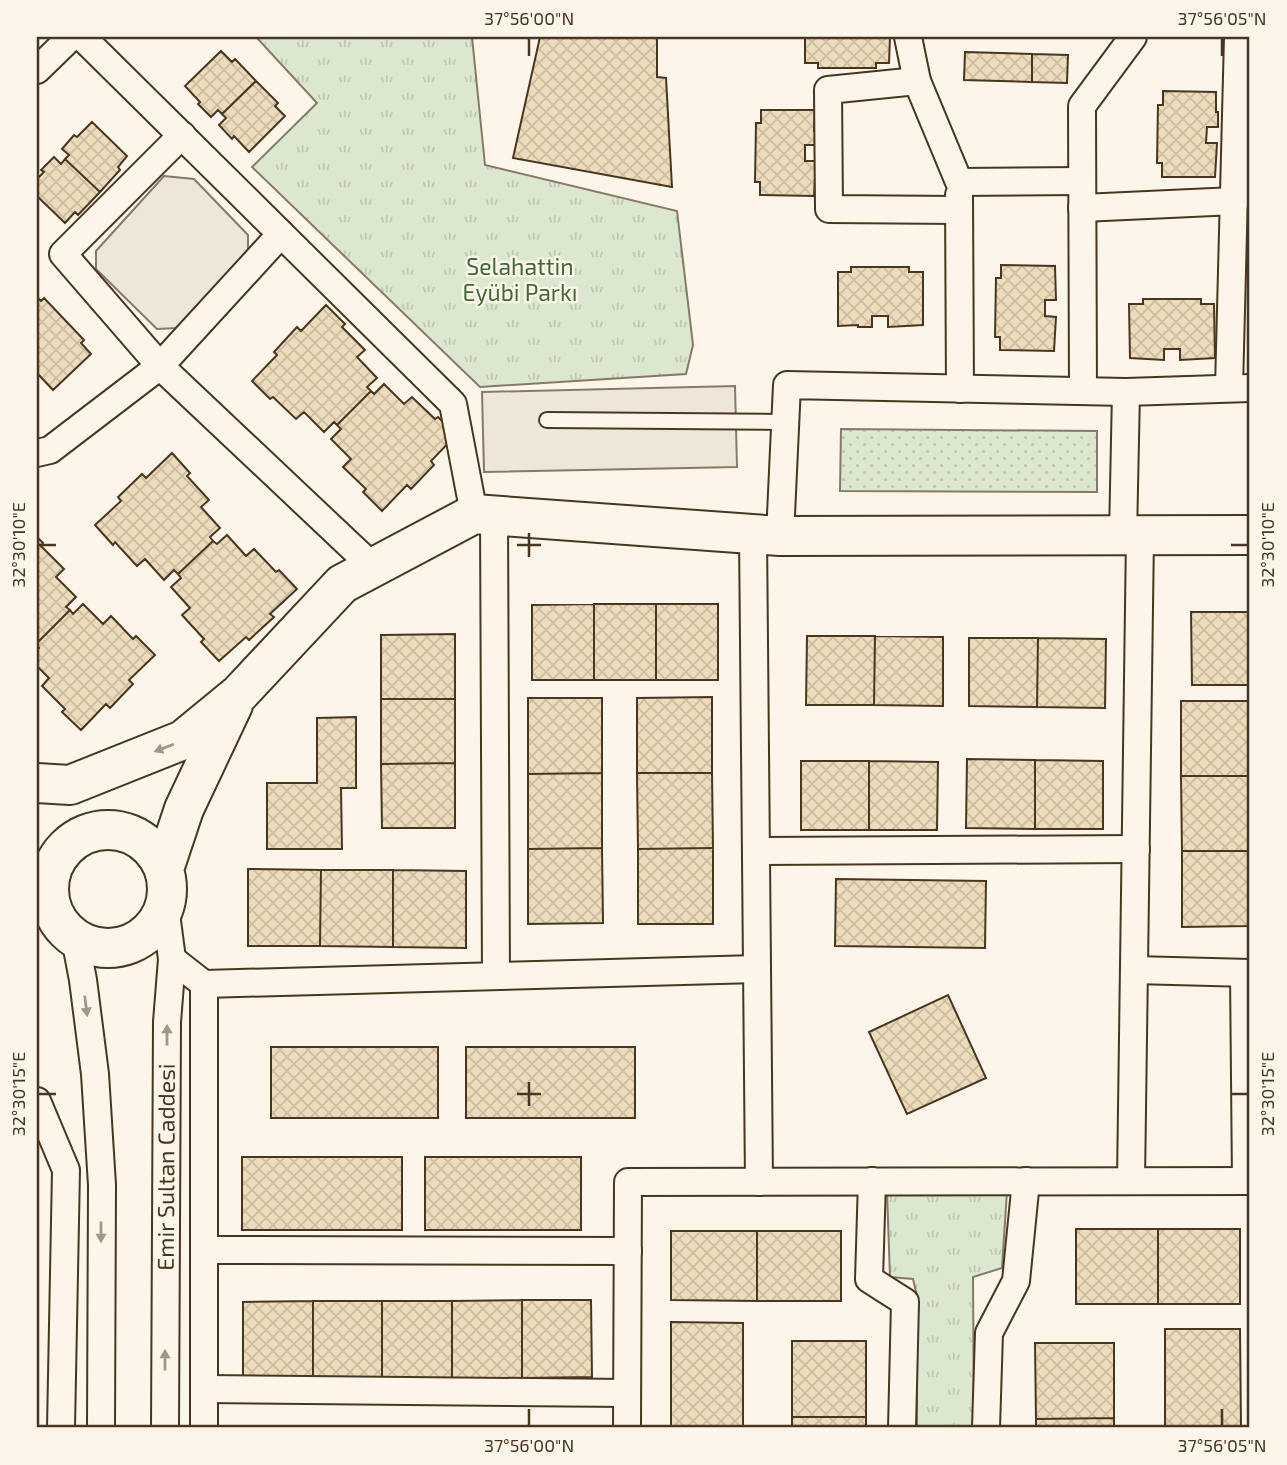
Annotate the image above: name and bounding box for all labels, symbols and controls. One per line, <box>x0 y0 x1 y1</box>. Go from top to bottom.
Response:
text: 37°56'00"N <box>484 7 574 29</box>
text: 37°56'05"N <box>1177 7 1267 29</box>
park label: Selahattin Eyübi Parkı <box>463 252 577 306</box>
text: 32°30'10"E <box>7 502 29 588</box>
text: 32°30'10"E <box>1256 502 1278 588</box>
one-way arrow <box>153 742 174 753</box>
one-way arrow <box>81 995 92 1017</box>
one-way arrow <box>161 1023 173 1045</box>
text: 32°30'15"E <box>7 1052 29 1136</box>
text: 32°30'15"E <box>1256 1052 1278 1136</box>
street label: Emir Sultan Caddesi <box>151 1063 180 1271</box>
one-way arrow <box>95 1222 107 1244</box>
one-way arrow <box>159 1349 171 1371</box>
text: 37°56'00"N <box>484 1434 574 1456</box>
text: 37°56'05"N <box>1177 1434 1267 1456</box>

